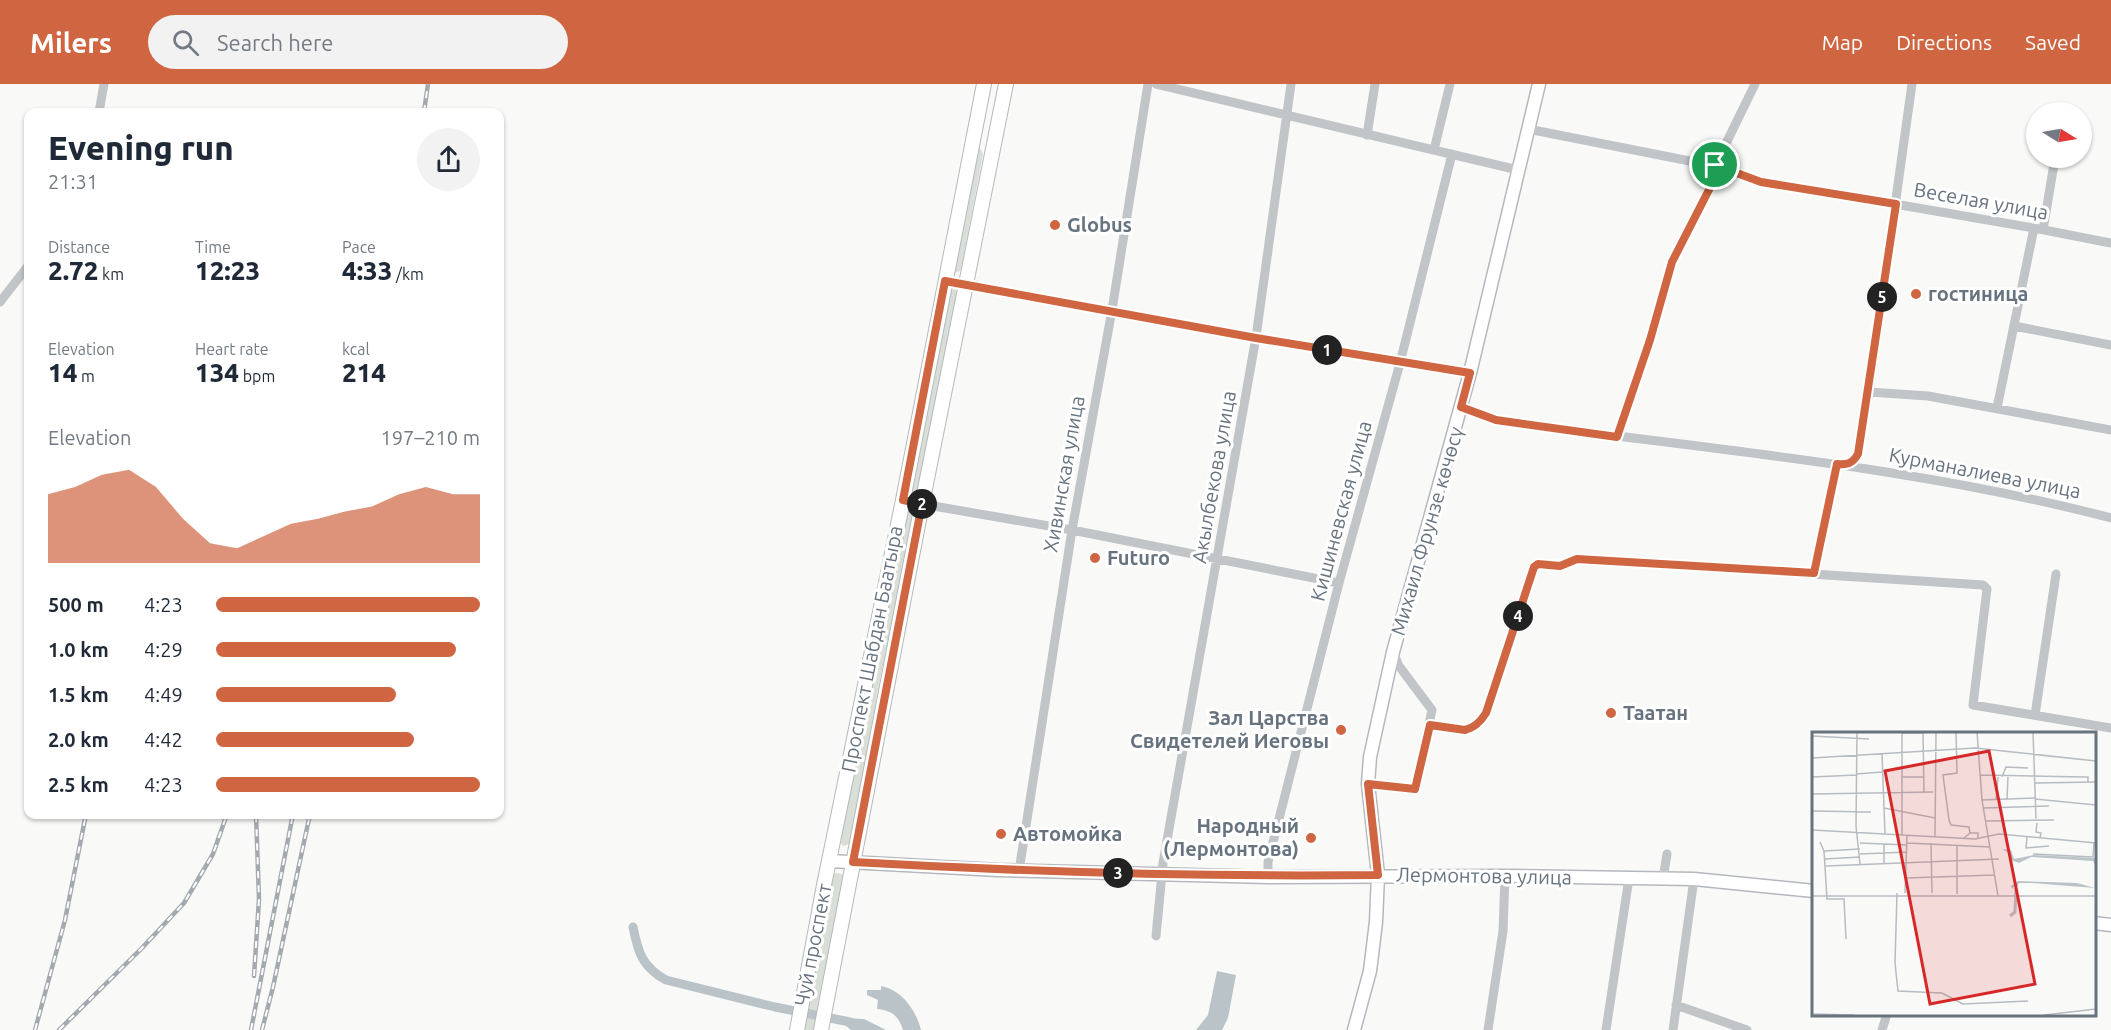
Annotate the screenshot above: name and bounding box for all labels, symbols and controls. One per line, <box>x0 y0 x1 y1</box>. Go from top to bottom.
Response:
search box <box>148 15 568 69</box>
icon: search <box>169 26 202 59</box>
text: Milers <box>30 27 112 58</box>
text: Search here <box>217 30 333 55</box>
text: Map <box>1822 30 1863 54</box>
text: Directions <box>1896 30 1992 54</box>
text: Saved <box>2025 30 2081 54</box>
north arrow <box>2026 102 2092 168</box>
map controls <box>2026 102 2092 168</box>
button: share <box>417 128 480 191</box>
text: Evening run <box>48 129 234 166</box>
pin <box>1689 139 1740 190</box>
icon: arrive <box>1698 148 1731 181</box>
text: 21:31 <box>48 170 98 193</box>
street label: Веселая улица <box>1912 177 2050 224</box>
place label: Globus <box>1067 213 1132 236</box>
marker: Globus <box>1048 218 1062 232</box>
text: Distance <box>48 238 110 256</box>
text: Time <box>195 238 231 256</box>
text: Pace <box>342 238 376 256</box>
text: 2.72 <box>48 256 98 285</box>
text: 12:23 <box>195 256 260 285</box>
text: 4:33 <box>342 256 392 285</box>
text: km <box>98 265 124 283</box>
text: /km <box>392 265 424 283</box>
pin: 5 <box>1867 282 1897 312</box>
place label: гостиница <box>1928 282 2028 305</box>
marker: гостиница <box>1909 287 1923 301</box>
text: 5 <box>1877 288 1887 306</box>
pin: 1 <box>1312 335 1342 365</box>
text: Elevation <box>48 340 115 358</box>
text: Heart rate <box>195 340 269 358</box>
text: kcal <box>342 340 370 358</box>
text: 1 <box>1322 341 1332 359</box>
text: 14 <box>48 358 77 387</box>
text: 134 <box>195 358 239 387</box>
text: 214 <box>342 358 386 387</box>
text: m <box>77 367 95 385</box>
text: bpm <box>239 367 275 385</box>
street label: Акылбекова улица <box>1187 389 1240 565</box>
street label: Хивинская улица <box>1038 394 1089 554</box>
street label: Кишиневская улица <box>1305 418 1376 604</box>
street label: Михаил Фрунзе көчөсү <box>1386 424 1467 638</box>
text: Elevation <box>48 426 131 449</box>
text: 197–210 m <box>381 426 480 449</box>
street label: Курманалиева улица <box>1887 443 2083 502</box>
pin: 2 <box>907 489 937 519</box>
text: 2 <box>917 495 927 513</box>
street label: Проспект Шабдан Баатыра <box>836 523 907 774</box>
place label: Futuro <box>1107 546 1170 569</box>
marker: Futuro <box>1088 551 1102 565</box>
text: 500 m <box>48 593 104 616</box>
text: 4:23 <box>144 593 183 616</box>
pin: 4 <box>1503 601 1533 631</box>
text: 4 <box>1513 607 1523 625</box>
text: 1.0 km <box>48 638 109 661</box>
text: 4:29 <box>144 638 183 661</box>
text: 1.5 km <box>48 683 109 706</box>
text: 4:49 <box>144 683 183 706</box>
place label: Таатан <box>1623 701 1688 724</box>
place label: Зал Царства Свидетелей Иеговы <box>1130 706 1329 752</box>
marker: Таатан <box>1604 706 1618 720</box>
marker: Зал Царства Свидетелей Иеговы <box>1334 723 1348 737</box>
text: 2.0 km <box>48 728 109 751</box>
text: 4:42 <box>144 728 183 751</box>
inset map <box>1812 732 2096 1015</box>
text: 2.5 km <box>48 773 109 796</box>
text: 4:23 <box>144 773 183 796</box>
place label: Народный (Лермонтова) <box>1163 814 1299 860</box>
place label: Автомойка <box>1013 822 1122 845</box>
marker: Автомойка <box>994 827 1008 841</box>
marker: Народный (Лермонтова) <box>1304 831 1318 845</box>
pin: 3 <box>1103 858 1133 888</box>
street label: Лермонтова улица <box>1396 862 1572 889</box>
text: 3 <box>1113 864 1123 882</box>
street label: Чуй проспект <box>789 882 836 1008</box>

